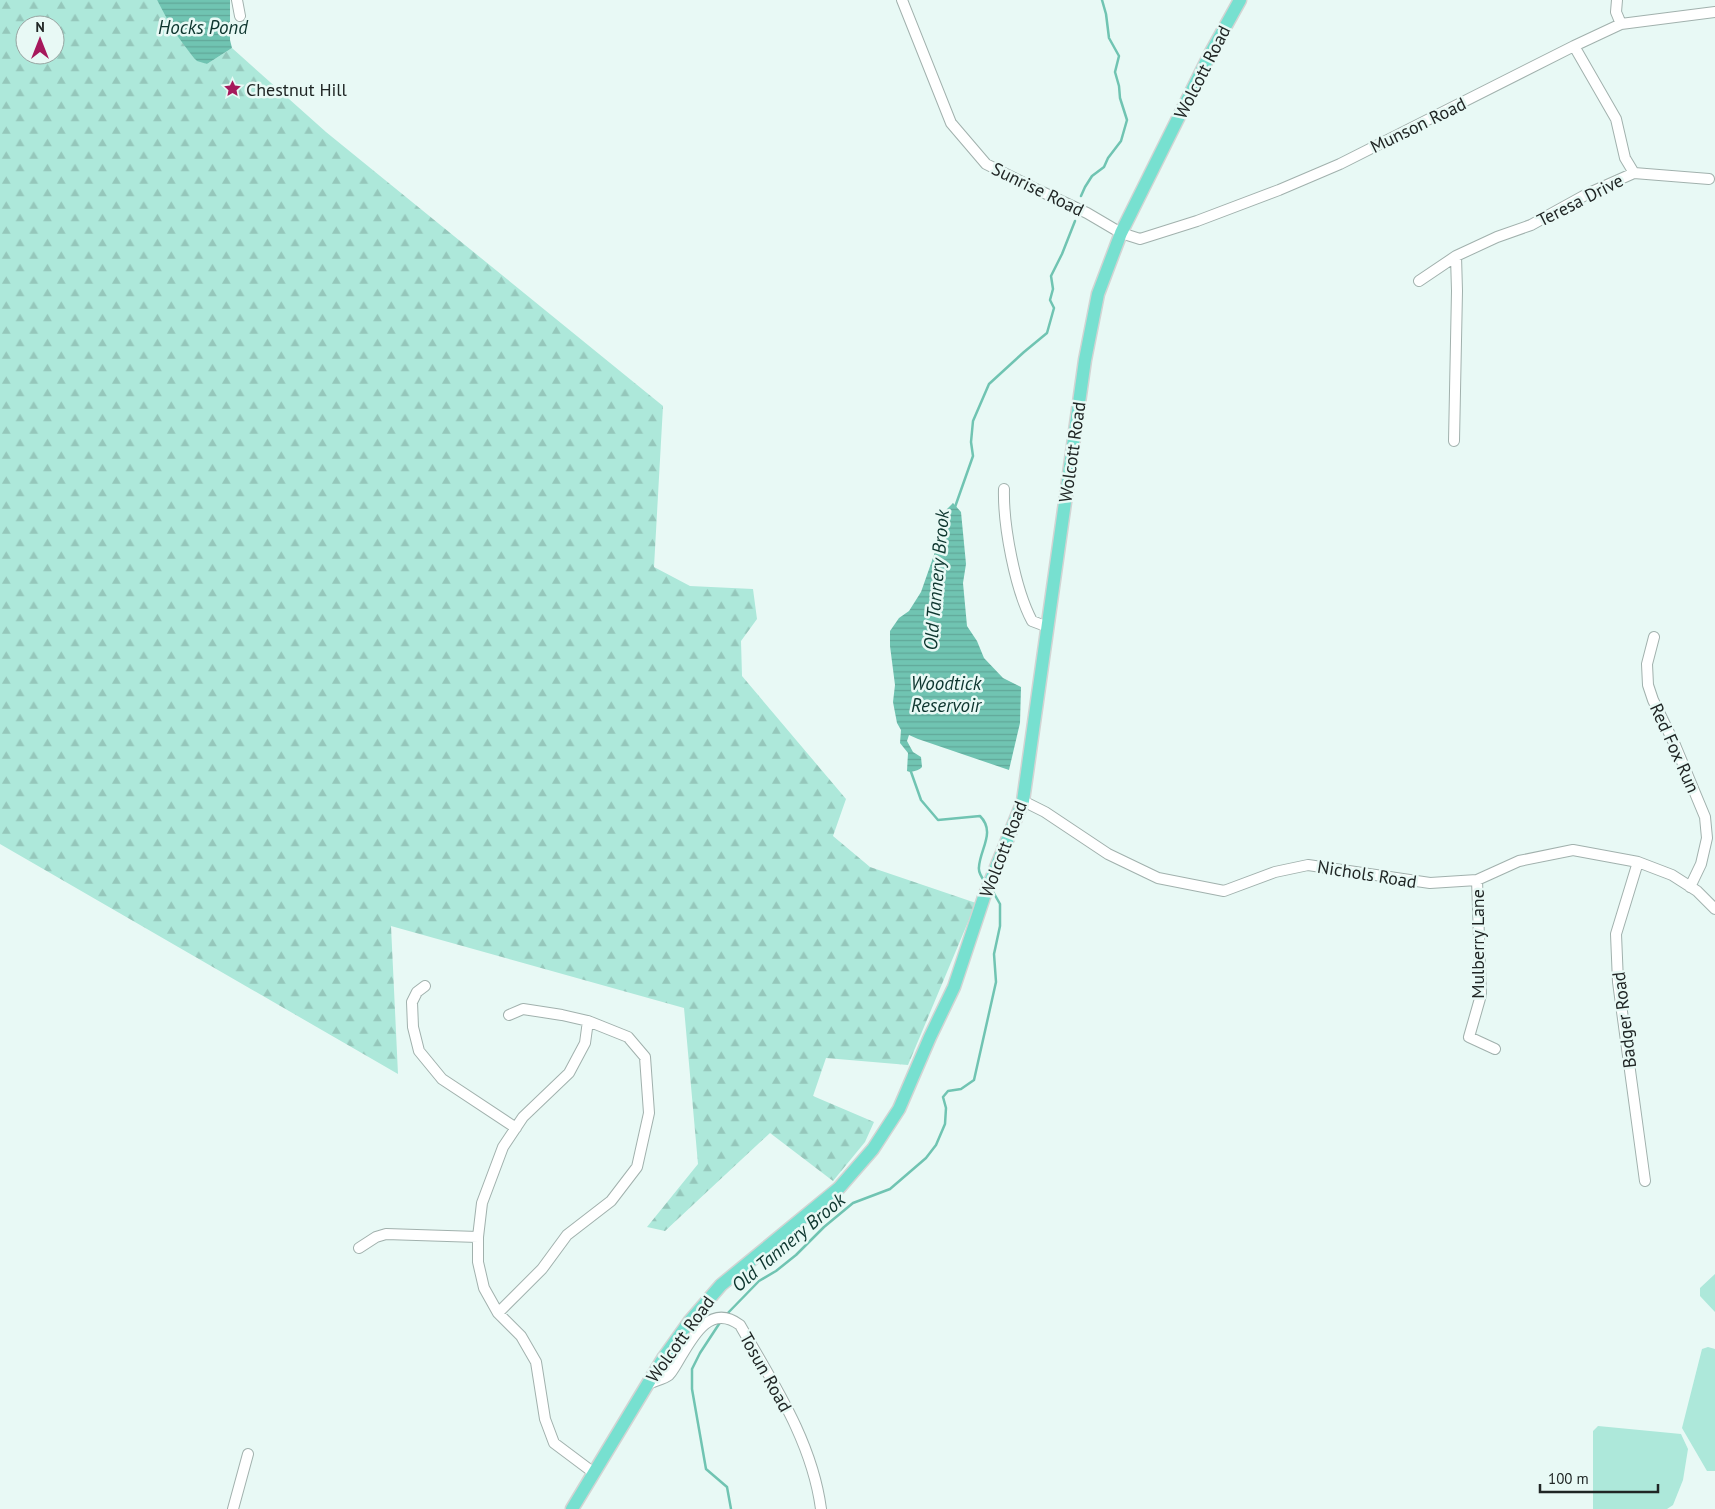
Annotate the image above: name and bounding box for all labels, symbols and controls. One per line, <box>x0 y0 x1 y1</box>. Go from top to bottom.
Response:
north arrow <box>15 15 65 65</box>
water label: Hocks Pond <box>158 15 249 39</box>
text: N <box>35 18 45 36</box>
street label: Wolcott Road <box>1169 22 1235 122</box>
place label: Chestnut Hill <box>246 78 348 101</box>
place icon: Chestnut Hill <box>222 79 242 99</box>
street label: Munson Road <box>1366 92 1470 158</box>
street label: Sunrise Road <box>988 157 1088 221</box>
street label: Teresa Drive <box>1533 168 1627 232</box>
street label: Wolcott Road <box>1054 400 1090 504</box>
water label: Old Tannery Brook <box>918 507 954 651</box>
water label: Woodtick Reservoir <box>911 671 983 717</box>
street label: Red Fox Run <box>1645 700 1705 796</box>
street label: Wolcott Road <box>974 797 1032 901</box>
street label: Nichols Road <box>1316 855 1418 893</box>
street label: Mulberry Lane <box>1466 889 1489 999</box>
street label: Badger Road <box>1607 970 1641 1070</box>
water label: Old Tannery Brook <box>726 1187 851 1296</box>
street label: Wolcott Road <box>641 1291 719 1387</box>
street label: Tosun Road <box>735 1328 797 1416</box>
scale bar <box>1540 1462 1658 1494</box>
text: 100 m <box>1548 1469 1589 1488</box>

